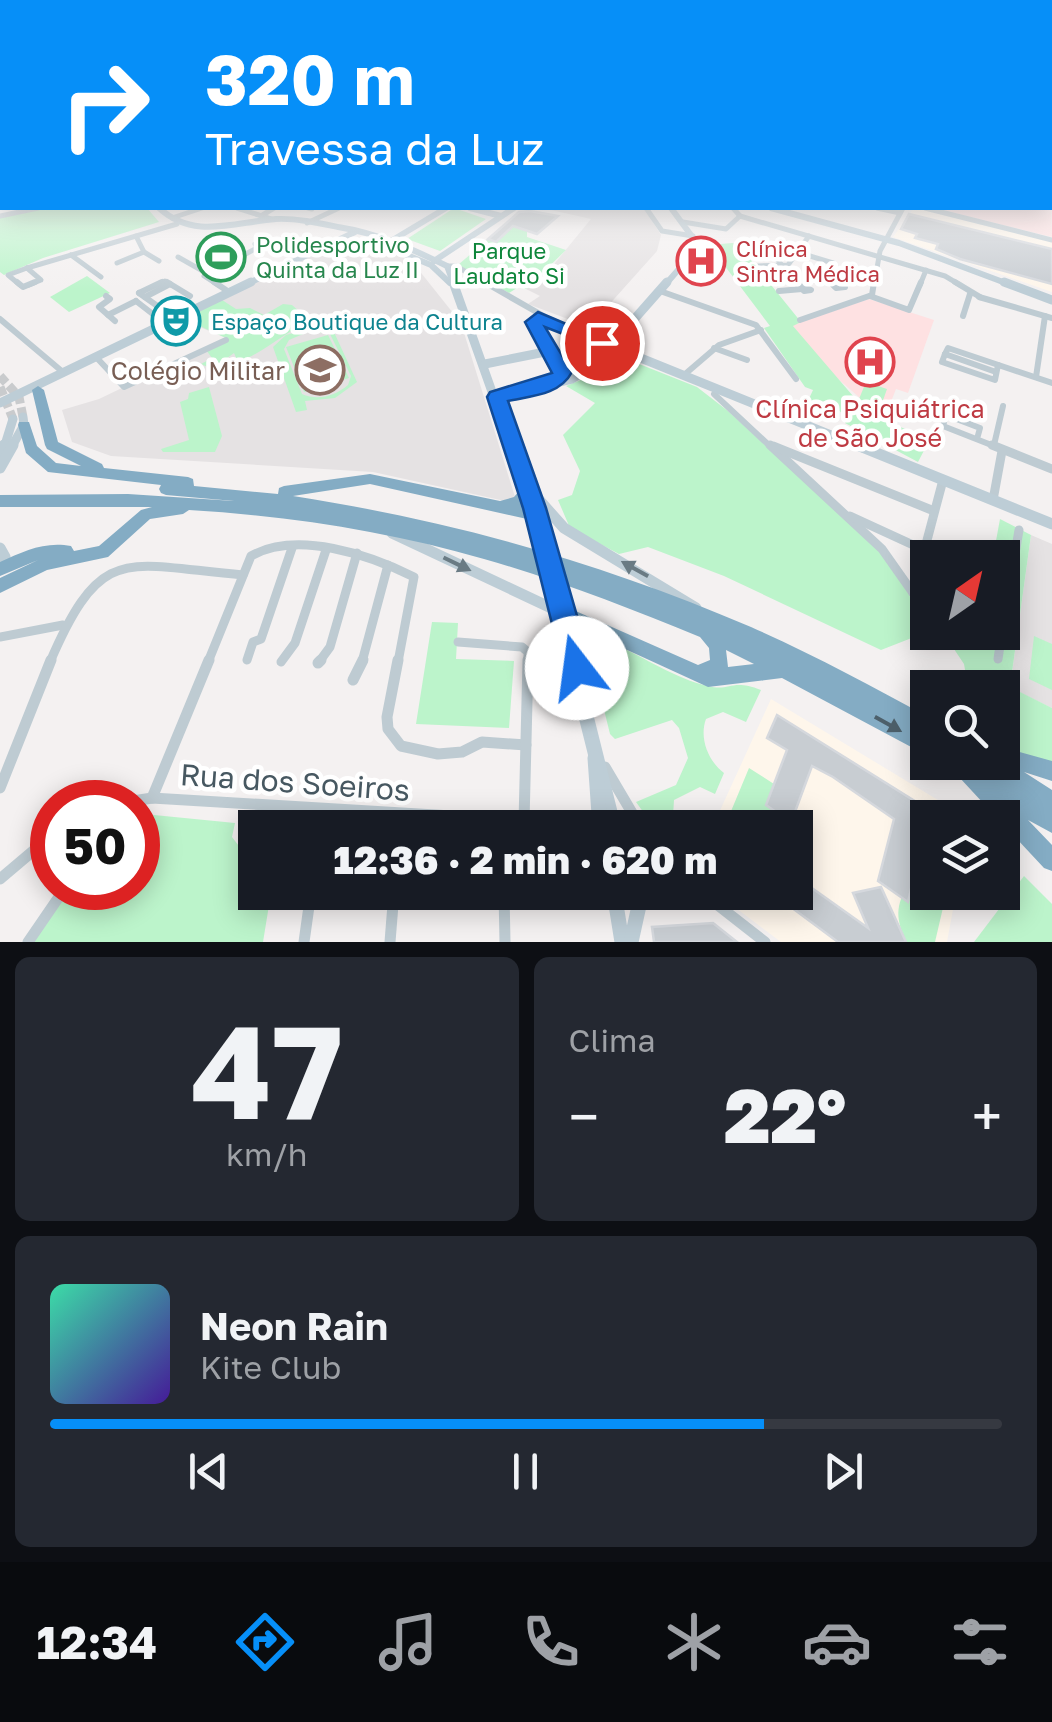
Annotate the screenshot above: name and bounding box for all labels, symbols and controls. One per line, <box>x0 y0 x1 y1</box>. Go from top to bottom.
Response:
text: 320 m <box>205 36 415 120</box>
icon: right <box>40 40 170 170</box>
text: Travessa da Luz <box>205 121 545 175</box>
sports icon: Polidesportivo Quinta da Luz II <box>195 231 247 283</box>
place label: Polidesportivo Quinta da Luz II <box>256 231 419 283</box>
hospital icon: Clínica Sintra Médica <box>675 235 727 287</box>
place label: Clínica Sintra Médica <box>736 235 880 287</box>
park label: Parque Laudato Si <box>453 237 565 289</box>
theatre icon: Espaço Boutique da Cultura <box>150 295 202 347</box>
pin <box>560 301 645 386</box>
place label: Espaço Boutique da Cultura <box>211 308 503 335</box>
icon: arrive <box>575 316 630 371</box>
hospital icon: Clínica Psiquiátrica de São José <box>844 336 896 388</box>
school or university icon: Colégio Militar <box>294 344 346 396</box>
place label: Colégio Militar <box>111 355 285 386</box>
place label: Clínica Psiquiátrica de São José <box>755 393 985 453</box>
north arrow <box>910 540 1020 650</box>
map controls <box>910 540 1020 910</box>
one-way arrow <box>442 555 471 572</box>
one-way arrow <box>621 561 650 578</box>
position arrow <box>525 616 629 720</box>
button: search <box>910 670 1020 780</box>
one-way arrow <box>874 716 903 733</box>
street label: Rua dos Soeiros <box>179 756 411 808</box>
speed limit sign: 50 <box>30 780 160 910</box>
button: layers <box>910 800 1020 910</box>
text: 12:36 · 2 min · 620 m <box>334 837 717 882</box>
text: 47 <box>191 992 343 1148</box>
text: Clima <box>569 1021 655 1059</box>
text: 22° <box>724 1069 846 1160</box>
text: − <box>569 1083 599 1149</box>
text: + <box>972 1083 1002 1149</box>
text: km/h <box>226 1135 307 1173</box>
text: Neon Rain <box>200 1303 388 1348</box>
text: Kite Club <box>200 1348 341 1386</box>
icon: previous <box>181 1444 236 1499</box>
icon: pause <box>498 1444 553 1499</box>
icon: next <box>816 1444 871 1499</box>
icon: directions <box>230 1607 300 1677</box>
icon: music <box>373 1607 443 1677</box>
icon: phone <box>516 1607 586 1677</box>
icon: climate <box>659 1607 729 1677</box>
icon: car <box>802 1607 872 1677</box>
icon: filters <box>945 1607 1015 1677</box>
text: 12:34 <box>37 1615 157 1669</box>

